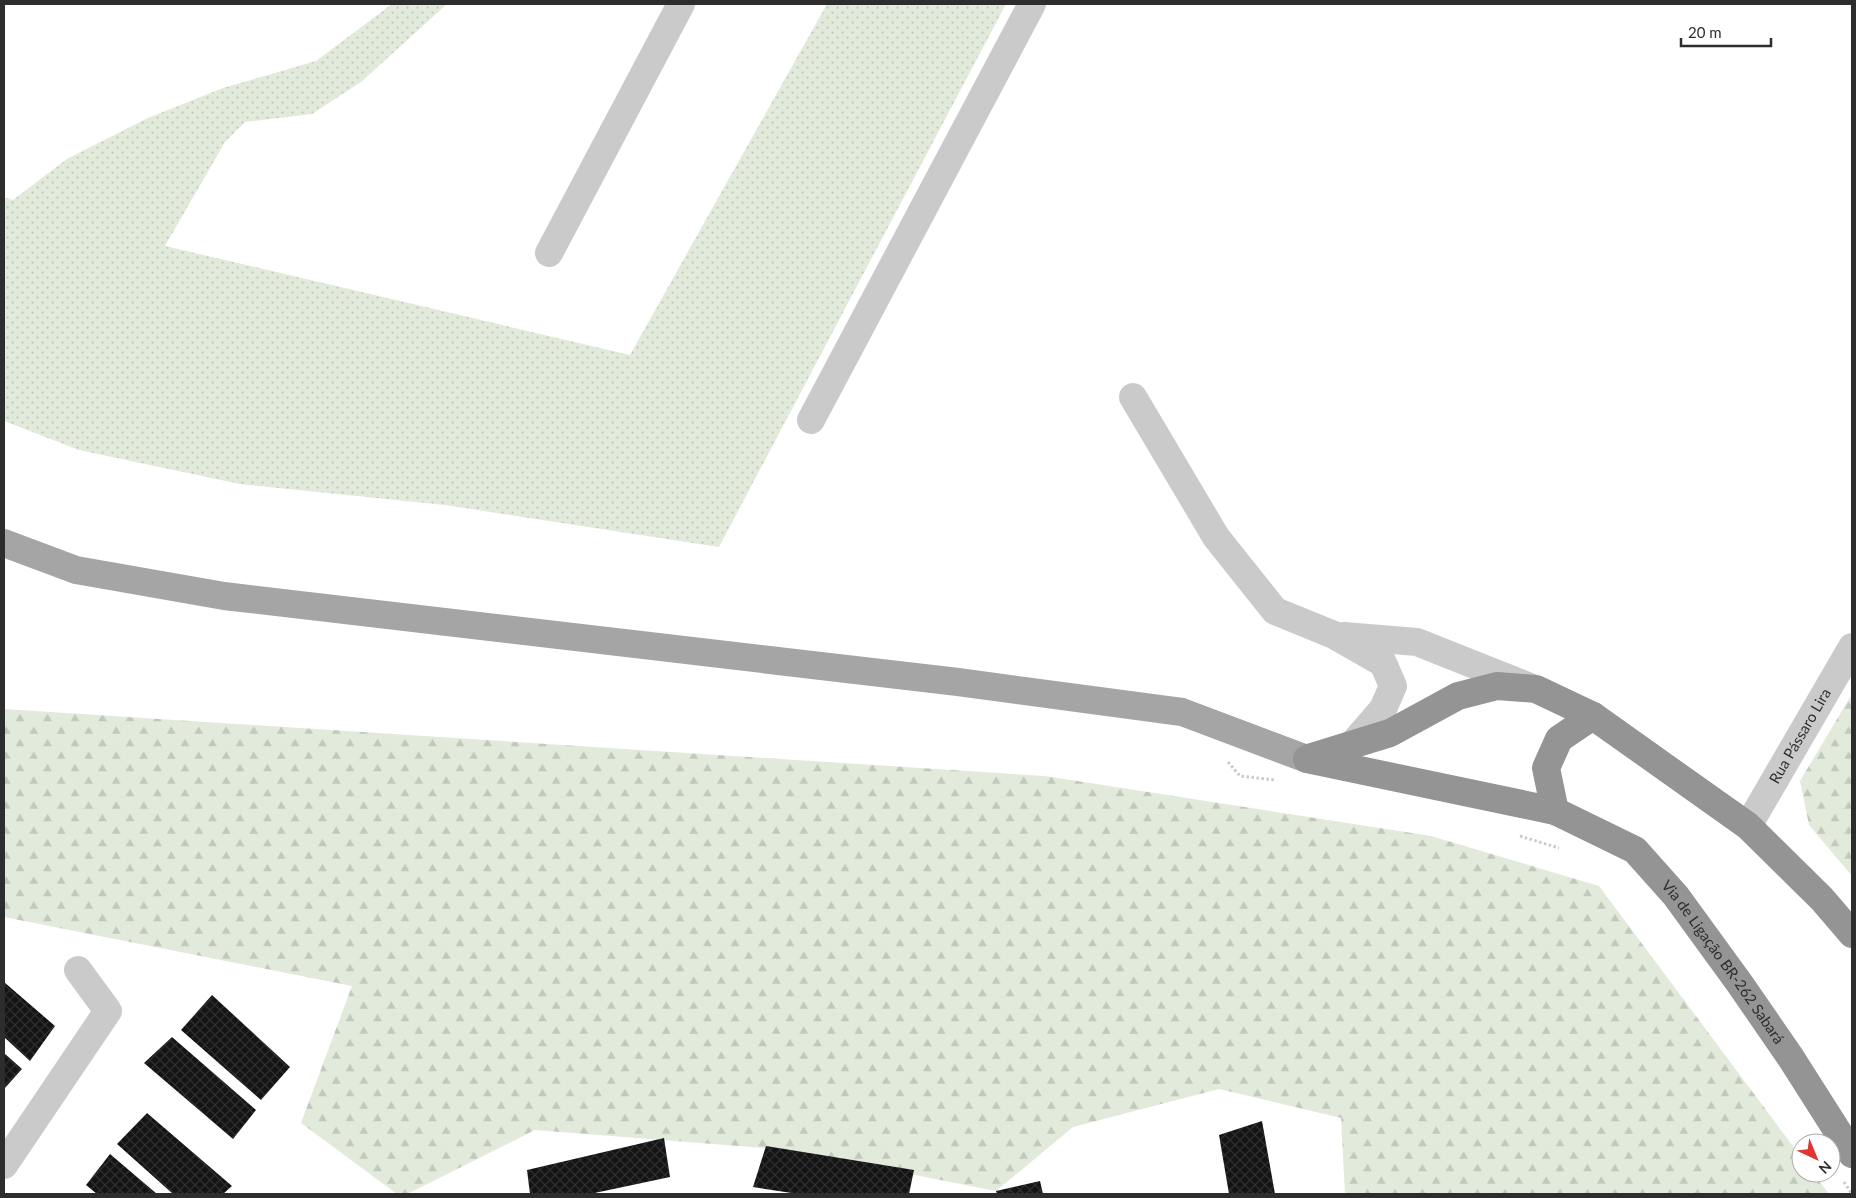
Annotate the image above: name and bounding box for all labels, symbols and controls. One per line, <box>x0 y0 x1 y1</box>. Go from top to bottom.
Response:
scale bar <box>1681 15 1771 47</box>
text: 20 m <box>1688 23 1722 41</box>
street label: Rua Pássaro Lira <box>1765 685 1834 786</box>
street label: Via de Ligação BR-262 Sabará <box>1658 876 1789 1047</box>
north arrow <box>1791 1133 1841 1183</box>
text: N <box>1816 1158 1835 1178</box>

